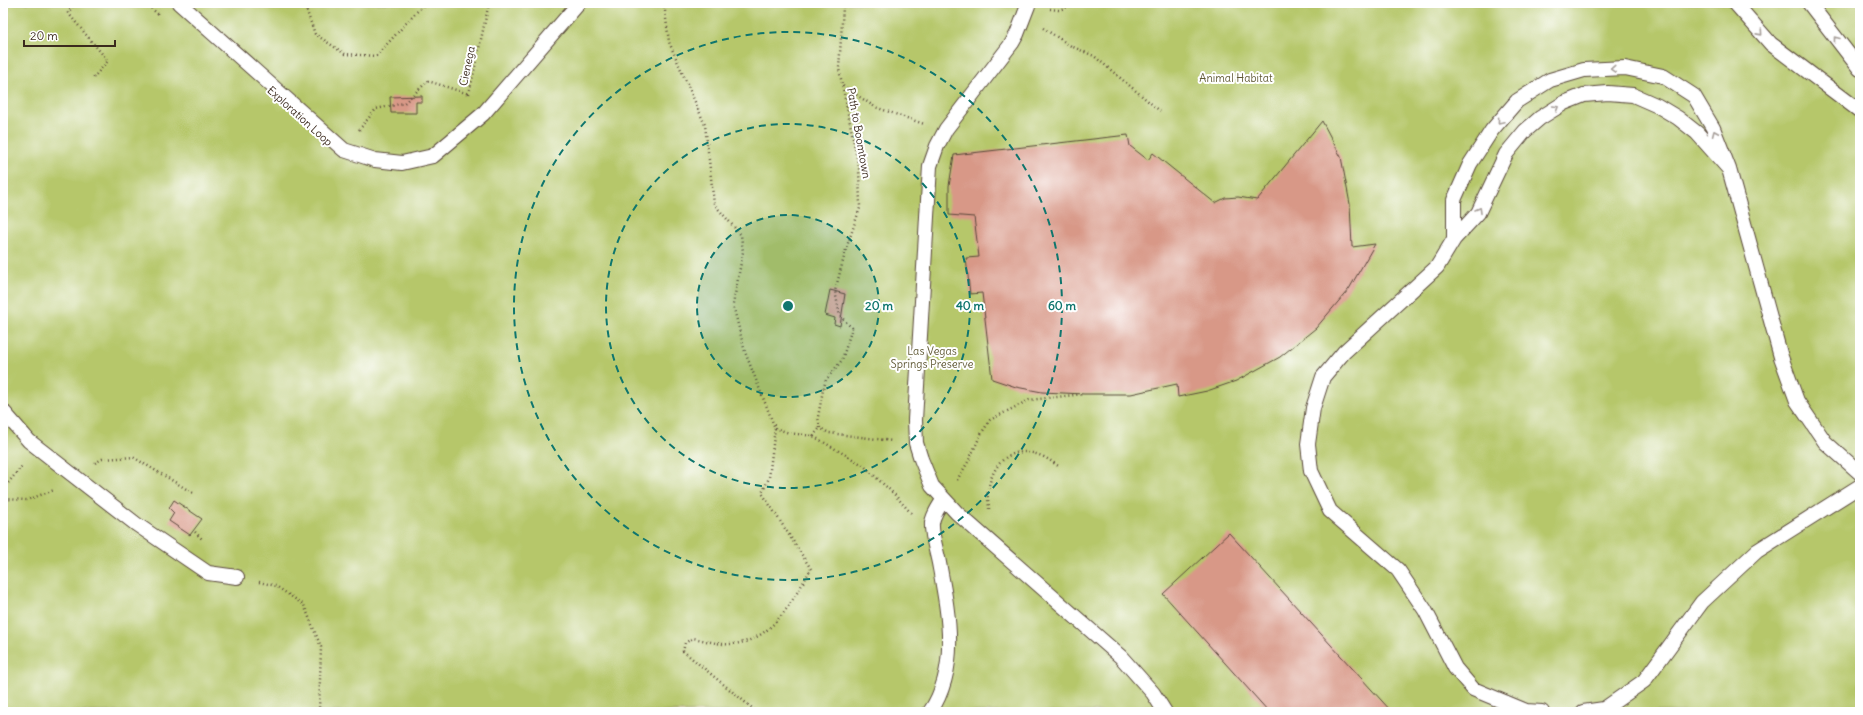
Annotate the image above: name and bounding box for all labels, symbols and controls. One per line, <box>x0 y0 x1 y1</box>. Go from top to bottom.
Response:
scale bar <box>24 22 115 48</box>
text: 20 m <box>30 28 58 43</box>
one-way arrow <box>1756 28 1763 35</box>
one-way arrow <box>1834 36 1841 43</box>
street label: Cienega <box>456 45 478 87</box>
one-way arrow <box>1610 65 1616 73</box>
park label: Animal Habitat <box>1199 71 1273 85</box>
street label: Exploration Loop <box>264 83 336 149</box>
street label: Path to Boomtown <box>844 87 874 179</box>
one-way arrow <box>1552 105 1559 113</box>
one-way arrow <box>1497 117 1504 124</box>
one-way arrow <box>1711 129 1719 136</box>
one-way arrow <box>1475 207 1482 214</box>
text: 20 m <box>865 298 893 313</box>
text: 40 m <box>956 298 985 313</box>
text: 60 m <box>1048 298 1077 313</box>
centre of rings <box>781 299 795 313</box>
park label: Las Vegas Springs Preserve <box>891 344 973 371</box>

